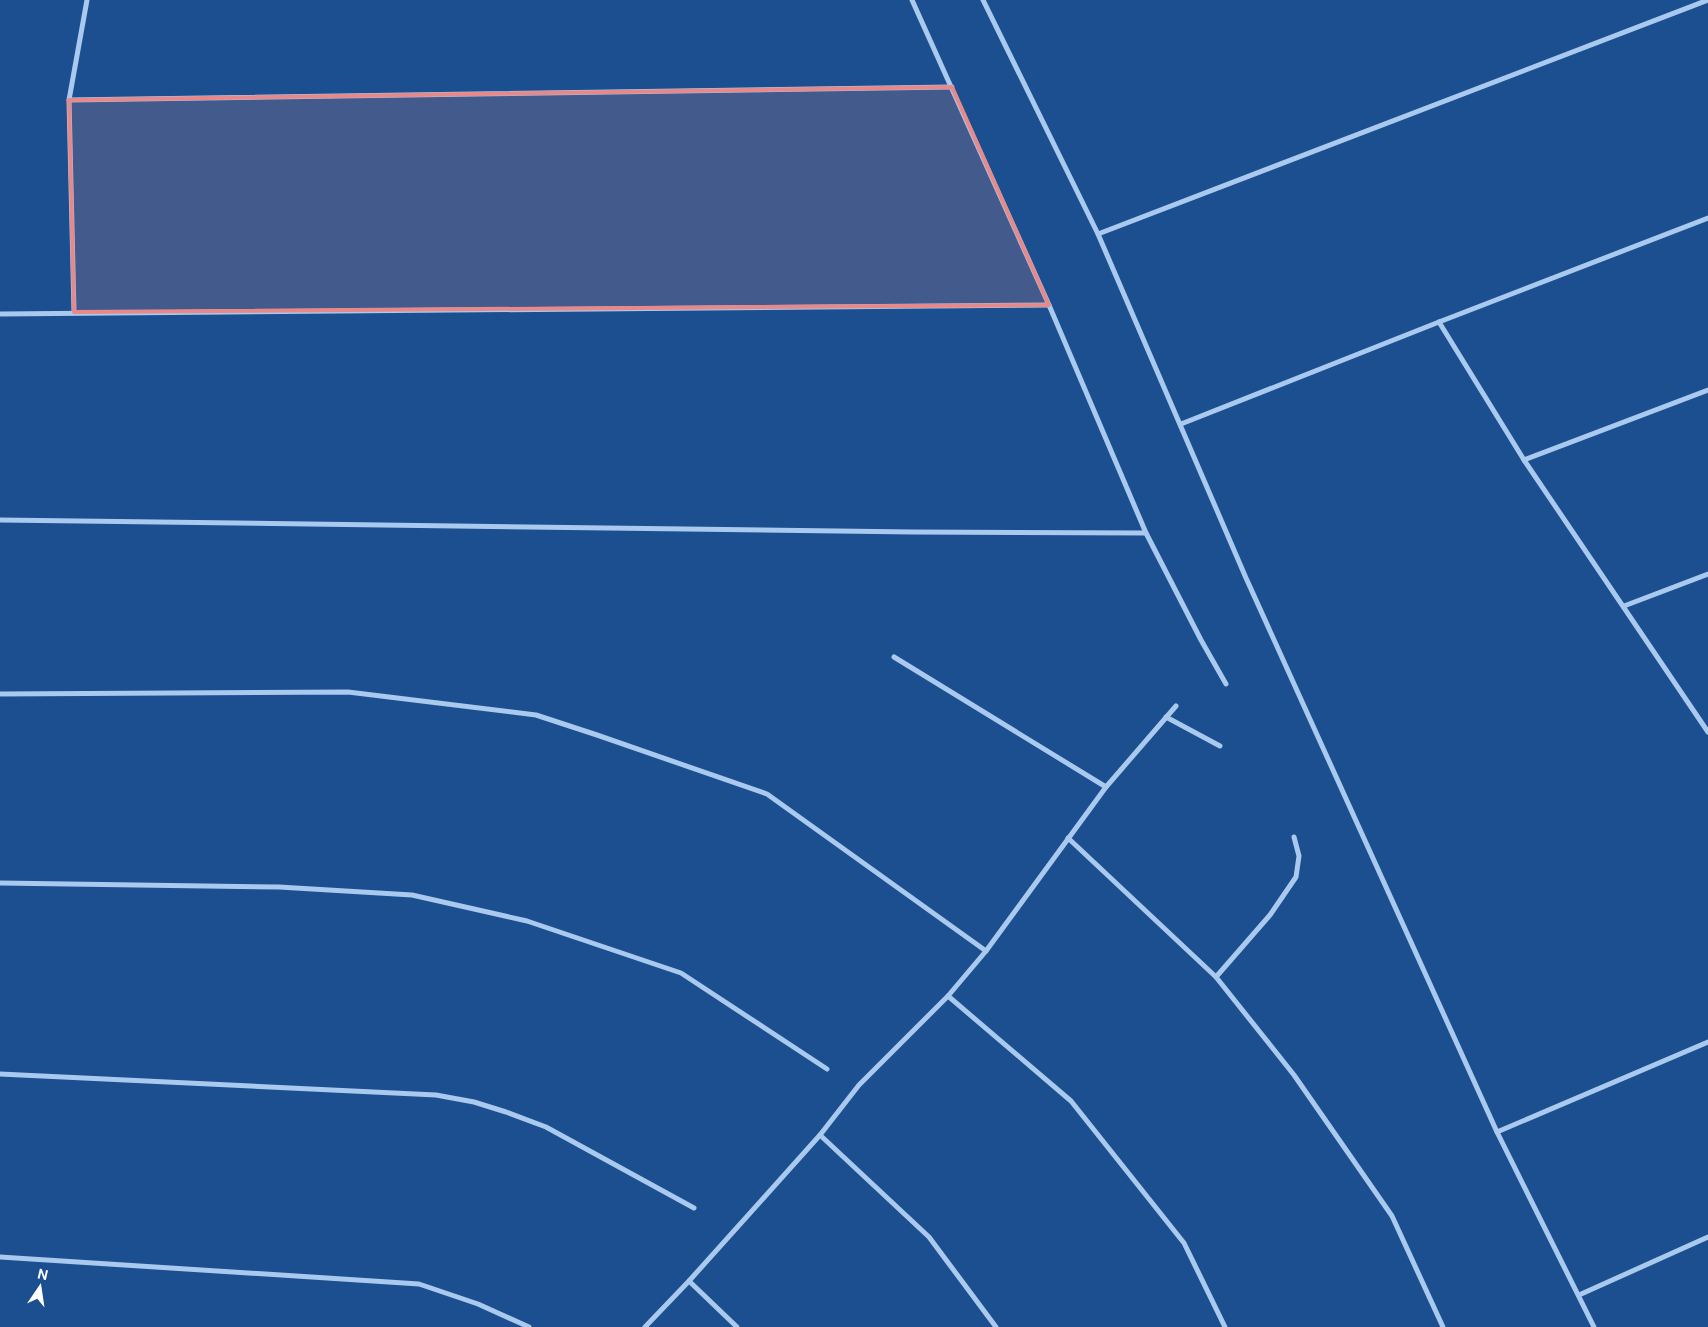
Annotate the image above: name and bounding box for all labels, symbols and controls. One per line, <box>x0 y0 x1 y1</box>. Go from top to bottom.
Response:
north arrow <box>15 1262 65 1312</box>
text: N <box>36 1264 50 1284</box>

